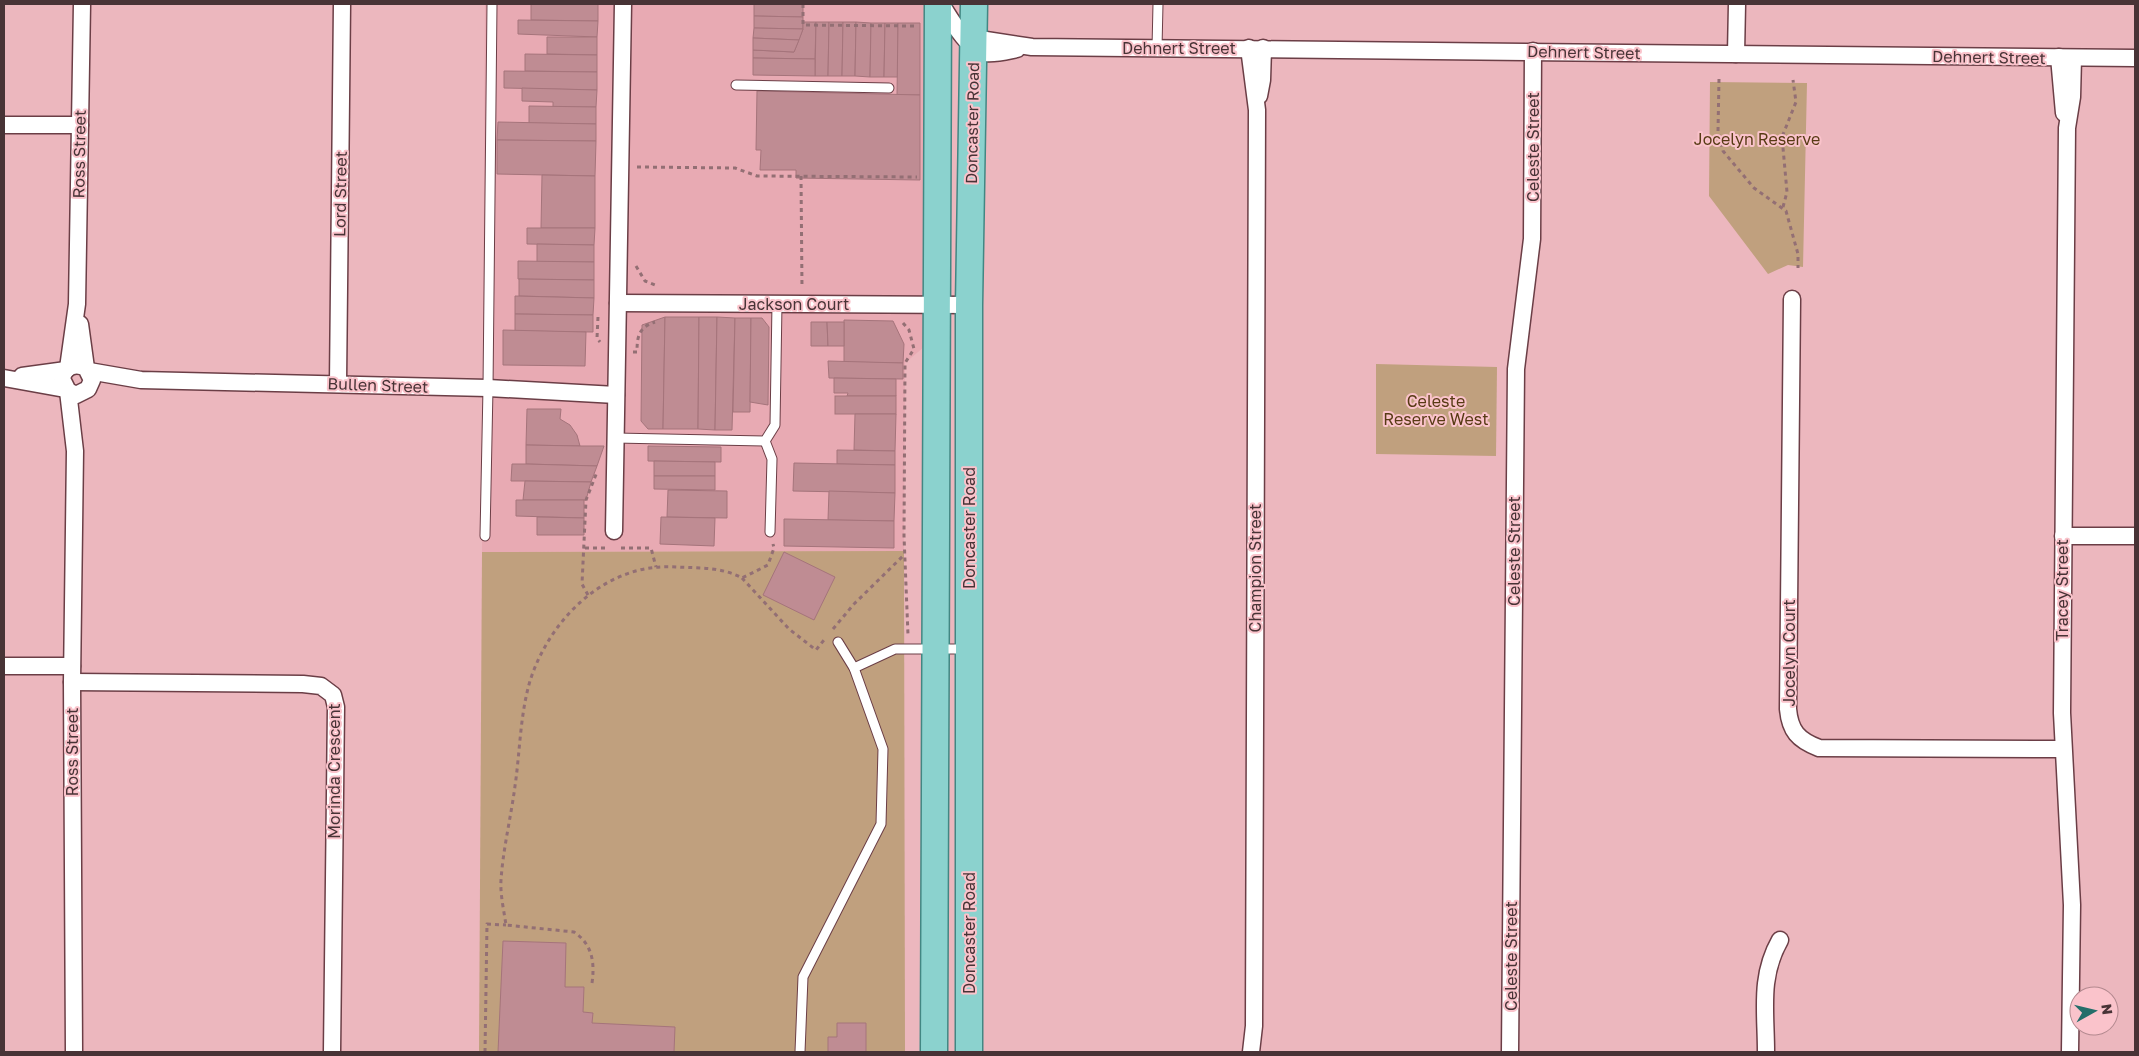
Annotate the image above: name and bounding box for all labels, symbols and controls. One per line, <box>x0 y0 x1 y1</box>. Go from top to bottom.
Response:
street label: Dehnert Street <box>1122 38 1236 58</box>
street label: Dehnert Street <box>1527 41 1641 63</box>
street label: Dehnert Street <box>1932 46 2046 68</box>
street label: Doncaster Road <box>961 62 983 184</box>
street label: Celeste Street <box>1523 92 1543 202</box>
street label: Ross Street <box>68 110 90 198</box>
park label: Jocelyn Reserve <box>1694 129 1820 149</box>
street label: Lord Street <box>329 151 351 237</box>
street label: Jackson Court <box>739 294 849 314</box>
street label: Bullen Street <box>327 373 429 397</box>
park label: Celeste Reserve West <box>1383 391 1489 429</box>
street label: Doncaster Road <box>959 467 979 589</box>
street label: Celeste Street <box>1504 496 1524 606</box>
street label: Champion Street <box>1245 504 1265 632</box>
street label: Tracey Street <box>2052 539 2072 641</box>
street label: Jocelyn Court <box>1779 599 1799 707</box>
street label: Morinda Crescent <box>324 703 344 839</box>
street label: Ross Street <box>62 708 82 796</box>
street label: Doncaster Road <box>959 872 979 994</box>
street label: Celeste Street <box>1501 901 1521 1011</box>
north arrow <box>2069 986 2119 1036</box>
text: N <box>2098 1003 2117 1016</box>

